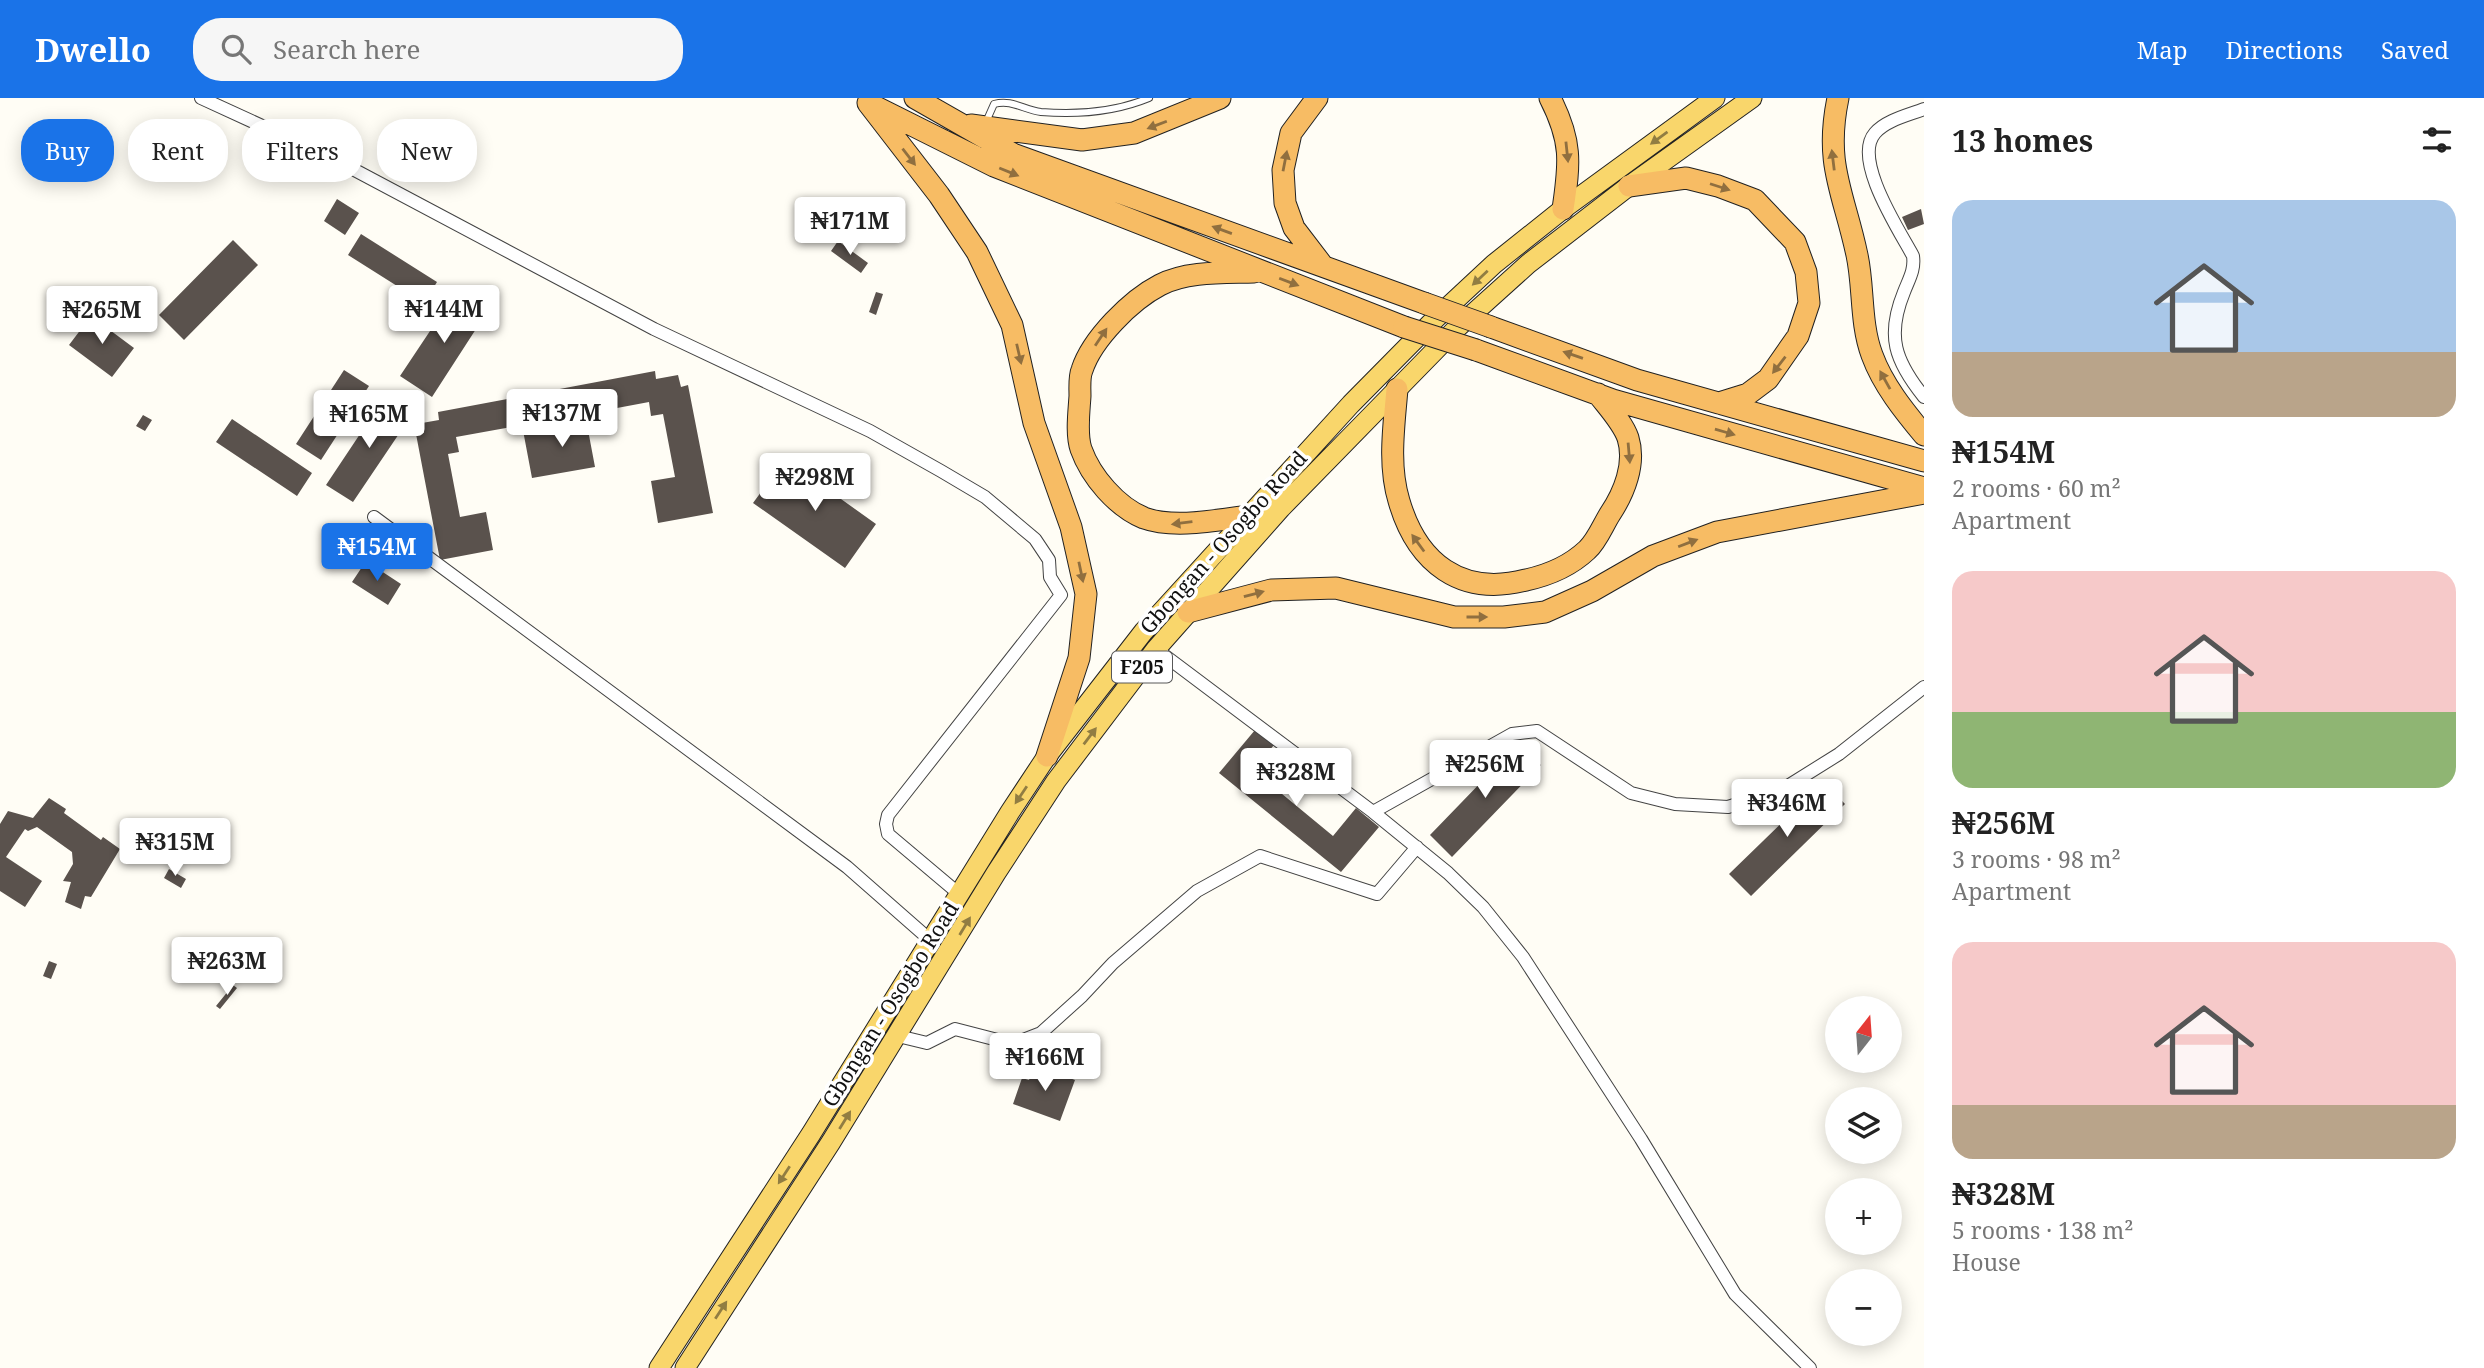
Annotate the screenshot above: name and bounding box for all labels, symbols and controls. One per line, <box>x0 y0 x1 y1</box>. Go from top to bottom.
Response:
search box <box>193 18 683 81</box>
text: Dwello <box>35 27 151 72</box>
icon: search <box>217 30 255 68</box>
text: Search here <box>273 31 421 67</box>
text: Map <box>2137 33 2188 66</box>
text: Directions <box>2226 33 2343 66</box>
text: Saved <box>2381 33 2449 66</box>
chip: Buy <box>21 119 114 182</box>
chip: Rent <box>128 119 228 182</box>
chip: Filters <box>242 119 363 182</box>
chip: New <box>377 119 477 182</box>
one-way arrow <box>1146 119 1167 130</box>
text: 13 homes <box>1952 120 2093 161</box>
icon: filters <box>2418 121 2456 159</box>
one-way arrow <box>1650 131 1668 145</box>
one-way arrow <box>1562 141 1573 163</box>
one-way arrow <box>902 148 916 166</box>
one-way arrow <box>1828 149 1839 171</box>
one-way arrow <box>1280 150 1291 172</box>
one-way arrow <box>998 166 1019 177</box>
one-way arrow <box>1710 182 1731 193</box>
pin: ₦171M <box>801 198 899 257</box>
text: ₦171M <box>810 204 890 236</box>
one-way arrow <box>1211 224 1232 235</box>
icon: home <box>2141 245 2267 371</box>
one-way arrow <box>1472 269 1489 285</box>
one-way arrow <box>1278 277 1299 288</box>
pin: ₦265M <box>53 286 151 346</box>
pin: ₦144M <box>395 286 493 345</box>
text: ₦144M <box>404 292 484 324</box>
text: ₦265M <box>62 293 142 325</box>
one-way arrow <box>1094 328 1108 346</box>
one-way arrow <box>1013 343 1024 365</box>
one-way arrow <box>1562 349 1583 360</box>
one-way arrow <box>1772 356 1786 374</box>
one-way arrow <box>1879 370 1891 390</box>
pin: ₦165M <box>320 390 418 450</box>
pin: ₦137M <box>513 390 611 449</box>
text: ₦137M <box>522 396 602 428</box>
text: ₦165M <box>329 397 409 429</box>
one-way arrow <box>1715 427 1736 437</box>
text: ₦154M <box>1952 431 2055 472</box>
one-way arrow <box>1624 442 1635 464</box>
street label: Gbongan - Osogbo Road <box>1133 444 1313 640</box>
pin: ₦298M <box>766 454 864 513</box>
text: ₦298M <box>775 460 855 492</box>
text: 2 rooms · 60 m² <box>1952 472 2121 504</box>
text: Apartment <box>1952 504 2071 536</box>
one-way arrow <box>1170 517 1192 528</box>
pin: ₦154M <box>328 524 426 583</box>
text: ₦154M <box>337 530 417 562</box>
one-way arrow <box>1411 534 1425 552</box>
one-way arrow <box>1678 537 1699 548</box>
one-way arrow <box>1076 561 1087 583</box>
one-way arrow <box>1244 589 1265 599</box>
one-way arrow <box>1466 611 1488 623</box>
icon: home <box>2141 616 2267 742</box>
road number: F205 <box>1112 652 1172 682</box>
one-way arrow <box>1083 727 1097 746</box>
pin: ₦256M <box>1436 740 1534 800</box>
text: ₦256M <box>1445 747 1525 779</box>
pin: ₦328M <box>1247 748 1345 808</box>
text: ₦328M <box>1256 755 1336 787</box>
pin: ₦346M <box>1738 780 1836 839</box>
one-way arrow <box>1014 786 1028 804</box>
text: ₦346M <box>1747 786 1827 818</box>
text: ₦256M <box>1952 802 2055 843</box>
pin: ₦315M <box>126 818 224 878</box>
text: ₦315M <box>135 825 215 857</box>
text: 3 rooms · 98 m² <box>1952 843 2121 875</box>
text: Apartment <box>1952 875 2071 907</box>
street label: Gbongan - Osogbo Road <box>815 896 965 1112</box>
one-way arrow <box>958 917 971 936</box>
pin: ₦263M <box>178 937 276 997</box>
text: ₦263M <box>187 944 267 976</box>
icon: home <box>2141 987 2267 1113</box>
north arrow <box>1825 996 1902 1073</box>
map controls <box>1825 996 1902 1346</box>
pin: ₦166M <box>996 1034 1094 1093</box>
text: ₦166M <box>1005 1040 1085 1072</box>
button: layers <box>1825 1087 1902 1164</box>
one-way arrow <box>839 1110 852 1129</box>
one-way arrow <box>778 1166 791 1185</box>
text: ₦328M <box>1952 1173 2055 1214</box>
button: + <box>1825 1178 1902 1255</box>
text: 5 rooms · 138 m² <box>1952 1214 2134 1246</box>
text: House <box>1952 1246 2021 1278</box>
button: − <box>1825 1269 1902 1346</box>
one-way arrow <box>714 1301 728 1319</box>

